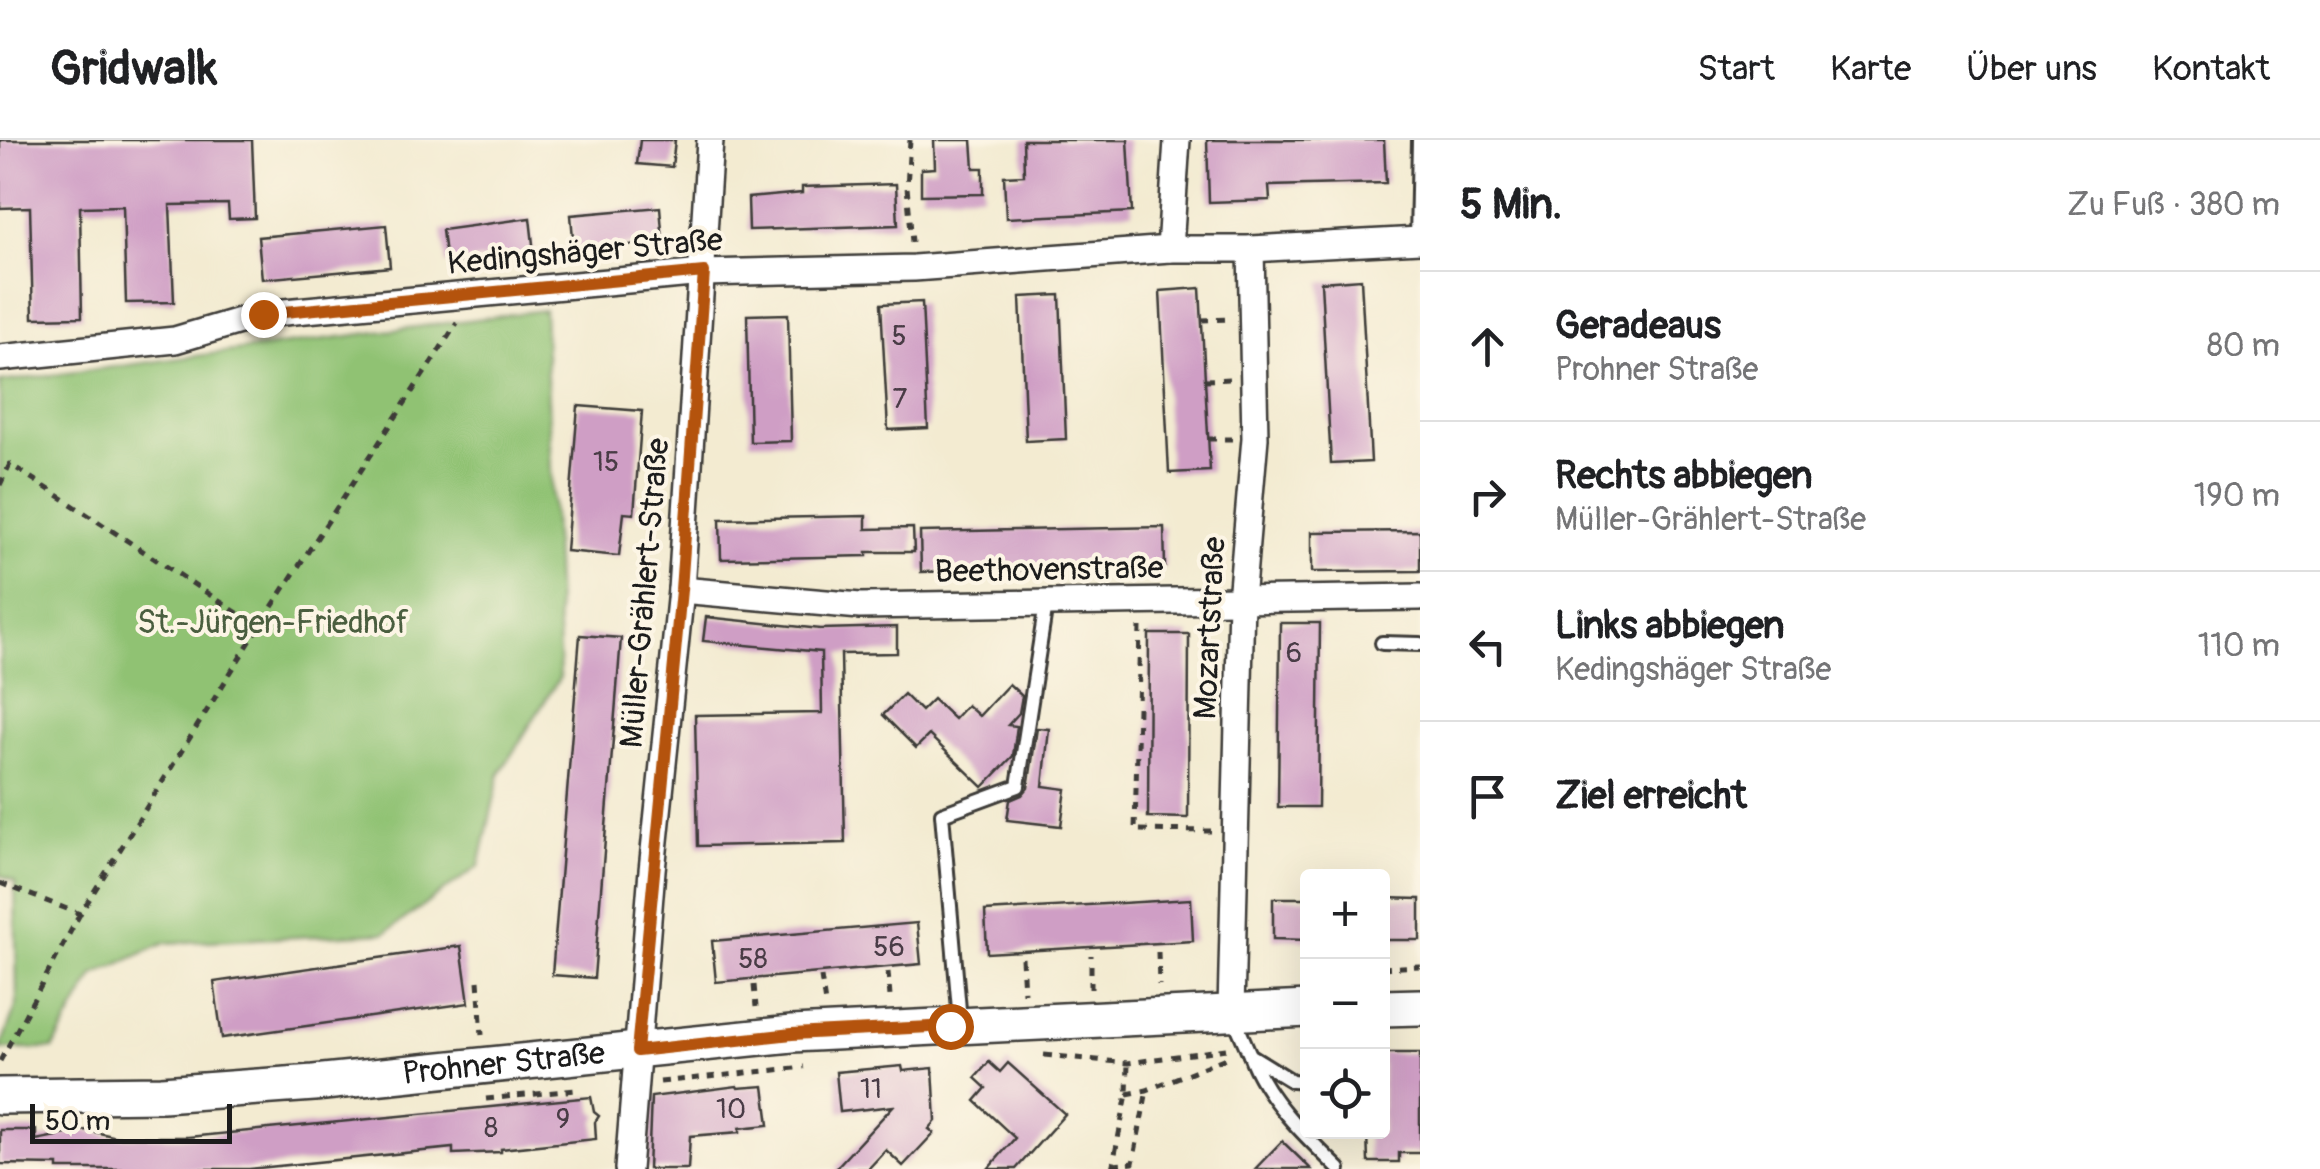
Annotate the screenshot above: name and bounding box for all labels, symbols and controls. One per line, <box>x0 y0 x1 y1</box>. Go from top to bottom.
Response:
text: Gridwalk <box>50 39 217 99</box>
text: Start <box>1698 47 1775 91</box>
text: Karte <box>1830 47 1911 91</box>
text: Über uns <box>1966 47 2097 91</box>
text: Kontakt <box>2152 47 2270 91</box>
text: 5 Min. <box>1460 179 1562 231</box>
text: Zu Fuß · 380 m <box>2067 185 2280 225</box>
street label: Kedingshäger Straße <box>446 220 725 284</box>
route end <box>241 292 287 338</box>
text: Geradeaus <box>1555 302 1721 350</box>
house number: 5 <box>891 319 907 354</box>
icon: ahead <box>1460 319 1515 374</box>
text: 80 m <box>2207 326 2280 366</box>
text: Prohner Straße <box>1555 350 1758 390</box>
house number: 7 <box>893 382 908 417</box>
street label: Müller-Grählert-Straße <box>612 436 678 750</box>
house number: 15 <box>593 445 619 480</box>
text: Rechts abbiegen <box>1555 452 1813 500</box>
icon: right <box>1460 469 1515 524</box>
text: 190 m <box>2194 476 2280 516</box>
text: Müller-Grählert-Straße <box>1555 500 1866 540</box>
street label: Mozartstraße <box>1185 535 1235 720</box>
street label: Beethovenstraße <box>934 548 1164 592</box>
text: Links abbiegen <box>1555 602 1784 650</box>
park label: St.-Jürgen-Friedhof <box>137 603 409 643</box>
icon: left <box>1460 619 1515 674</box>
text: 110 m <box>2198 626 2280 666</box>
house number: 6 <box>1286 636 1302 671</box>
text: Kedingshäger Straße <box>1555 650 1831 690</box>
icon: arrive <box>1460 769 1515 824</box>
text: Ziel erreicht <box>1555 772 1747 820</box>
map controls <box>1300 869 1390 1139</box>
button: + <box>1300 869 1390 959</box>
house number: 56 <box>873 930 905 965</box>
house number: 58 <box>738 942 768 977</box>
button: − <box>1300 959 1390 1049</box>
route start <box>928 1004 974 1050</box>
street label: Prohner Straße <box>400 1033 607 1094</box>
button: locate <box>1300 1049 1390 1139</box>
house number: 11 <box>860 1072 882 1107</box>
house number: 10 <box>716 1092 746 1127</box>
scale bar <box>30 1099 232 1144</box>
house number: 9 <box>556 1102 570 1137</box>
text: 50 m <box>45 1104 110 1139</box>
house number: 8 <box>484 1111 498 1146</box>

